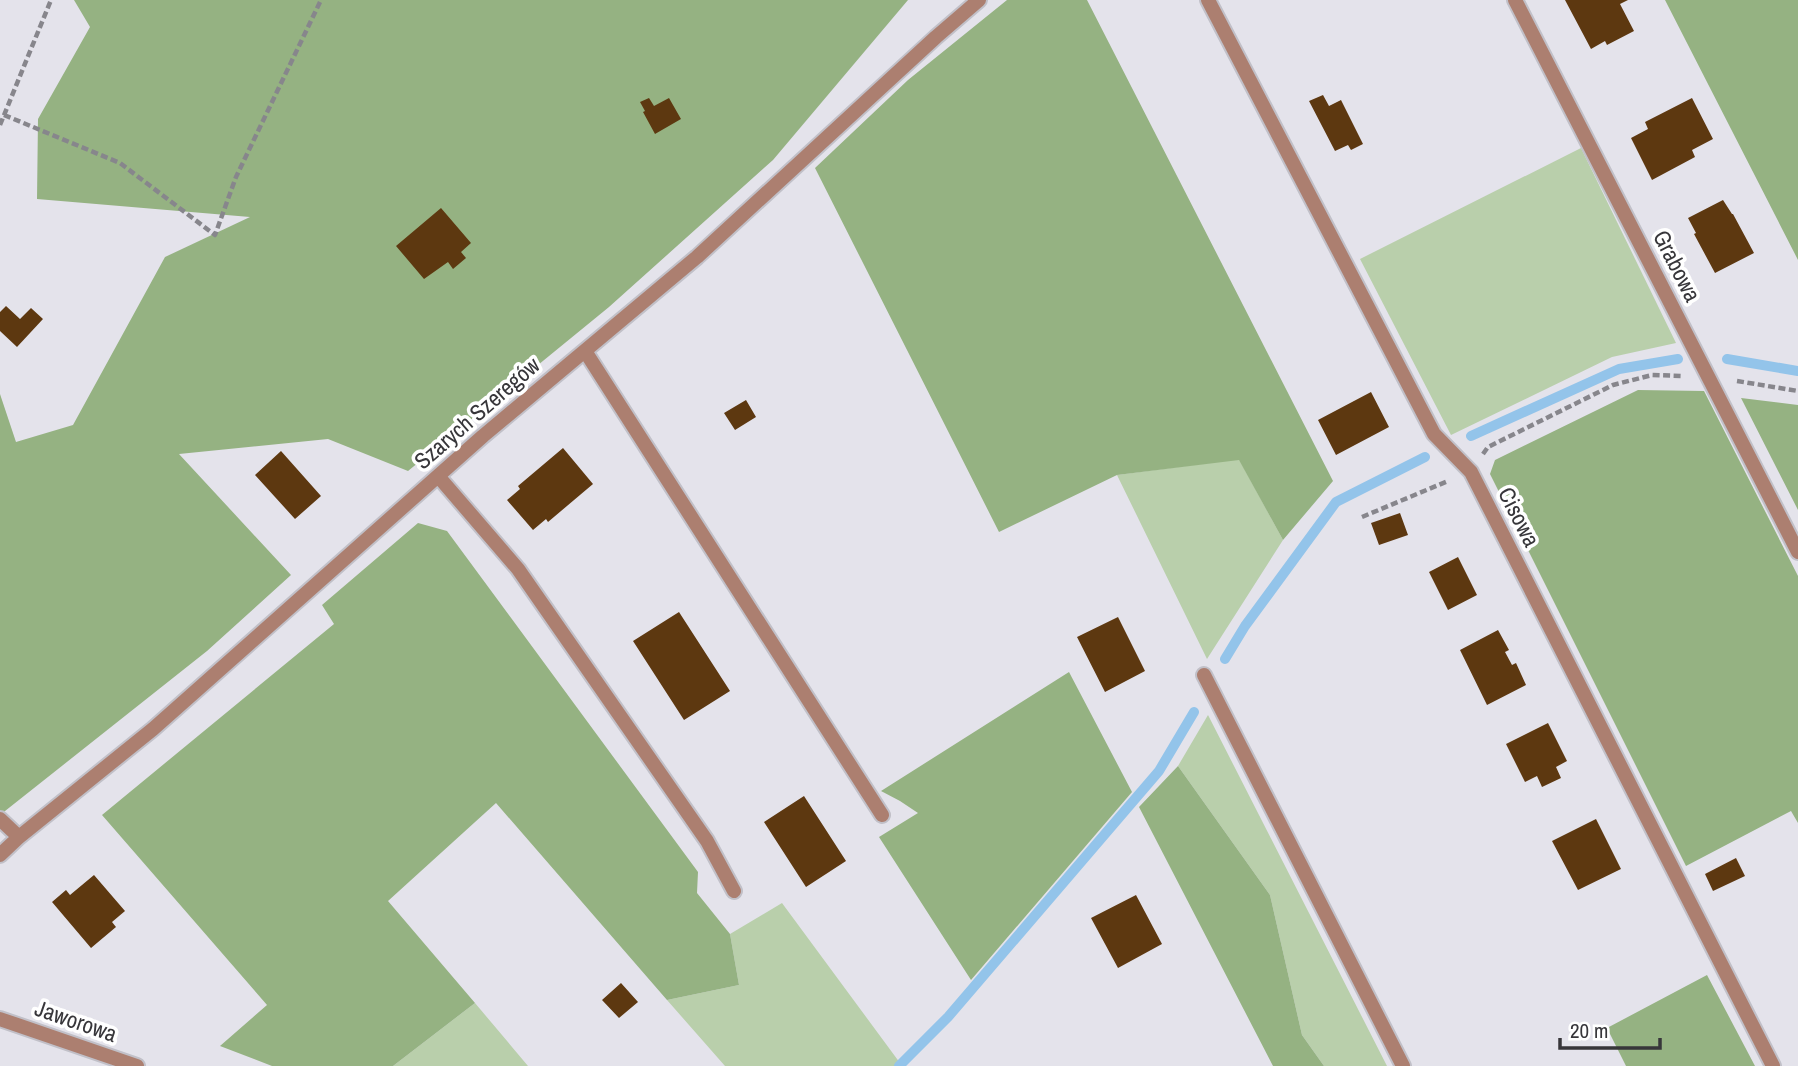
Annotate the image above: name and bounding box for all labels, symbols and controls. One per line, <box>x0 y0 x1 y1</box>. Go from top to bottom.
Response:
street label: Grabowa <box>1646 225 1709 307</box>
street label: Szarych Szeregów <box>407 349 546 476</box>
street label: Cisowa <box>1491 482 1548 552</box>
street label: Jaworowa <box>31 992 122 1049</box>
scale bar <box>1560 1006 1660 1050</box>
text: 20 m <box>1570 1016 1608 1045</box>

